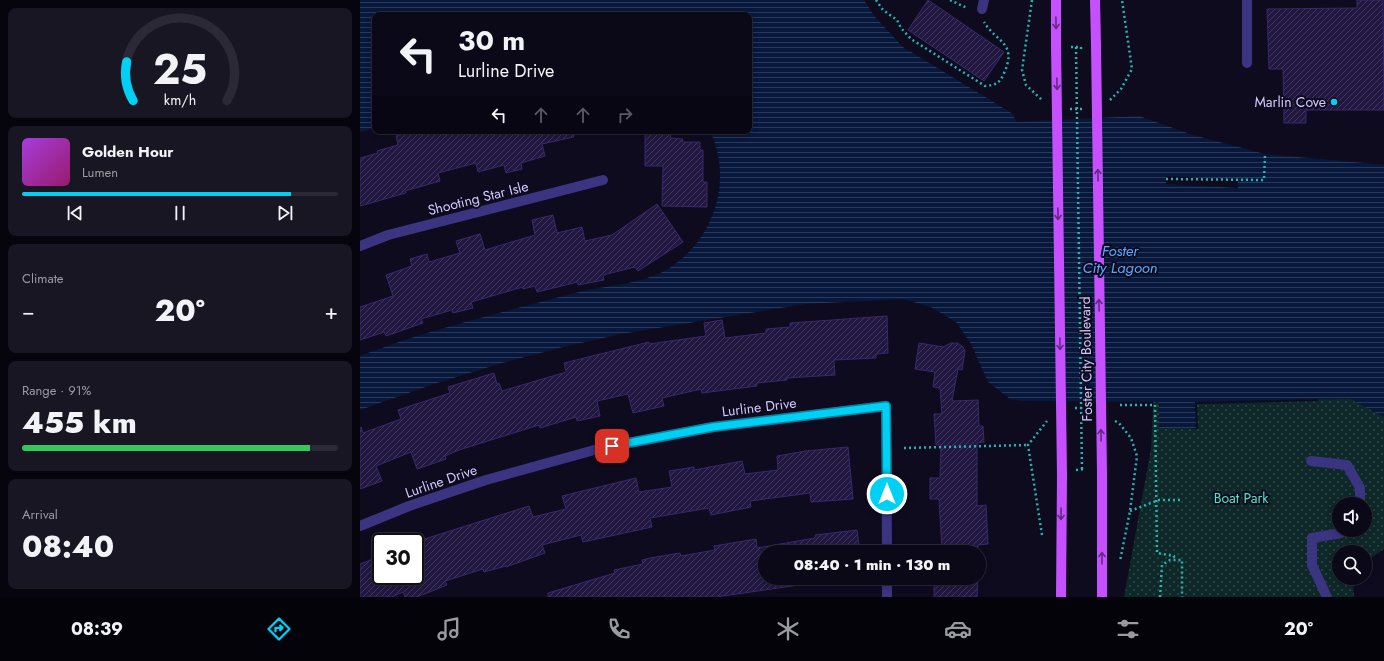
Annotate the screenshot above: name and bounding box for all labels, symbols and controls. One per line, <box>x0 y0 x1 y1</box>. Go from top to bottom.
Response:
one-way arrow <box>1052 16 1060 29</box>
text: 30 m <box>458 20 525 61</box>
icon: left <box>392 28 444 80</box>
text: 25 <box>153 39 207 100</box>
text: Lurline Drive <box>458 58 554 84</box>
one-way arrow <box>1053 77 1061 90</box>
text: km/h <box>164 89 196 109</box>
place label: Marlin Cove <box>1255 92 1326 112</box>
marker: Marlin Cove <box>1329 97 1339 107</box>
icon: left <box>488 104 510 126</box>
icon: ahead <box>530 104 552 126</box>
icon: ahead <box>572 104 594 126</box>
icon: right <box>614 104 636 126</box>
text: Golden Hour <box>82 141 174 163</box>
text: Lumen <box>82 163 118 182</box>
one-way arrow <box>1094 169 1101 182</box>
street label: Shooting Star Isle <box>426 176 530 220</box>
icon: previous <box>64 202 86 224</box>
icon: pause <box>169 202 191 224</box>
icon: next <box>274 202 296 224</box>
one-way arrow <box>1054 207 1062 220</box>
water label: Foster City Lagoon <box>1083 240 1157 279</box>
text: Climate <box>22 269 63 288</box>
text: 20° <box>155 289 205 332</box>
text: − <box>22 295 35 327</box>
text: + <box>324 295 338 327</box>
street label: Foster City Boulevard <box>1075 296 1097 422</box>
one-way arrow <box>1096 299 1103 312</box>
one-way arrow <box>1056 337 1064 350</box>
text: Range · 91% <box>22 381 91 400</box>
street label: Lurline Drive <box>721 393 797 421</box>
text: 455 km <box>22 401 137 444</box>
pin <box>595 429 629 463</box>
one-way arrow <box>1097 429 1105 442</box>
icon: arrive <box>601 435 623 457</box>
street label: Lurline Drive <box>402 459 480 503</box>
position arrow <box>866 473 908 515</box>
park label: Boat Park <box>1214 488 1269 508</box>
map controls <box>1332 497 1372 585</box>
button: sound <box>1332 497 1372 537</box>
text: Arrival <box>22 505 58 524</box>
one-way arrow <box>1057 507 1065 520</box>
text: 08:40 <box>22 525 114 568</box>
speed limit sign: 30 <box>372 533 424 585</box>
button: search <box>1332 545 1372 585</box>
one-way arrow <box>1098 552 1106 565</box>
text: 08:40 · 1 min · 130 m <box>794 554 950 576</box>
icon: directions <box>265 615 293 643</box>
icon: music <box>435 615 463 643</box>
icon: phone <box>605 615 633 643</box>
icon: climate <box>774 615 802 643</box>
icon: car <box>944 615 972 643</box>
icon: filters <box>1114 615 1142 643</box>
text: 08:39 <box>71 616 123 642</box>
text: 20° <box>1284 616 1313 642</box>

